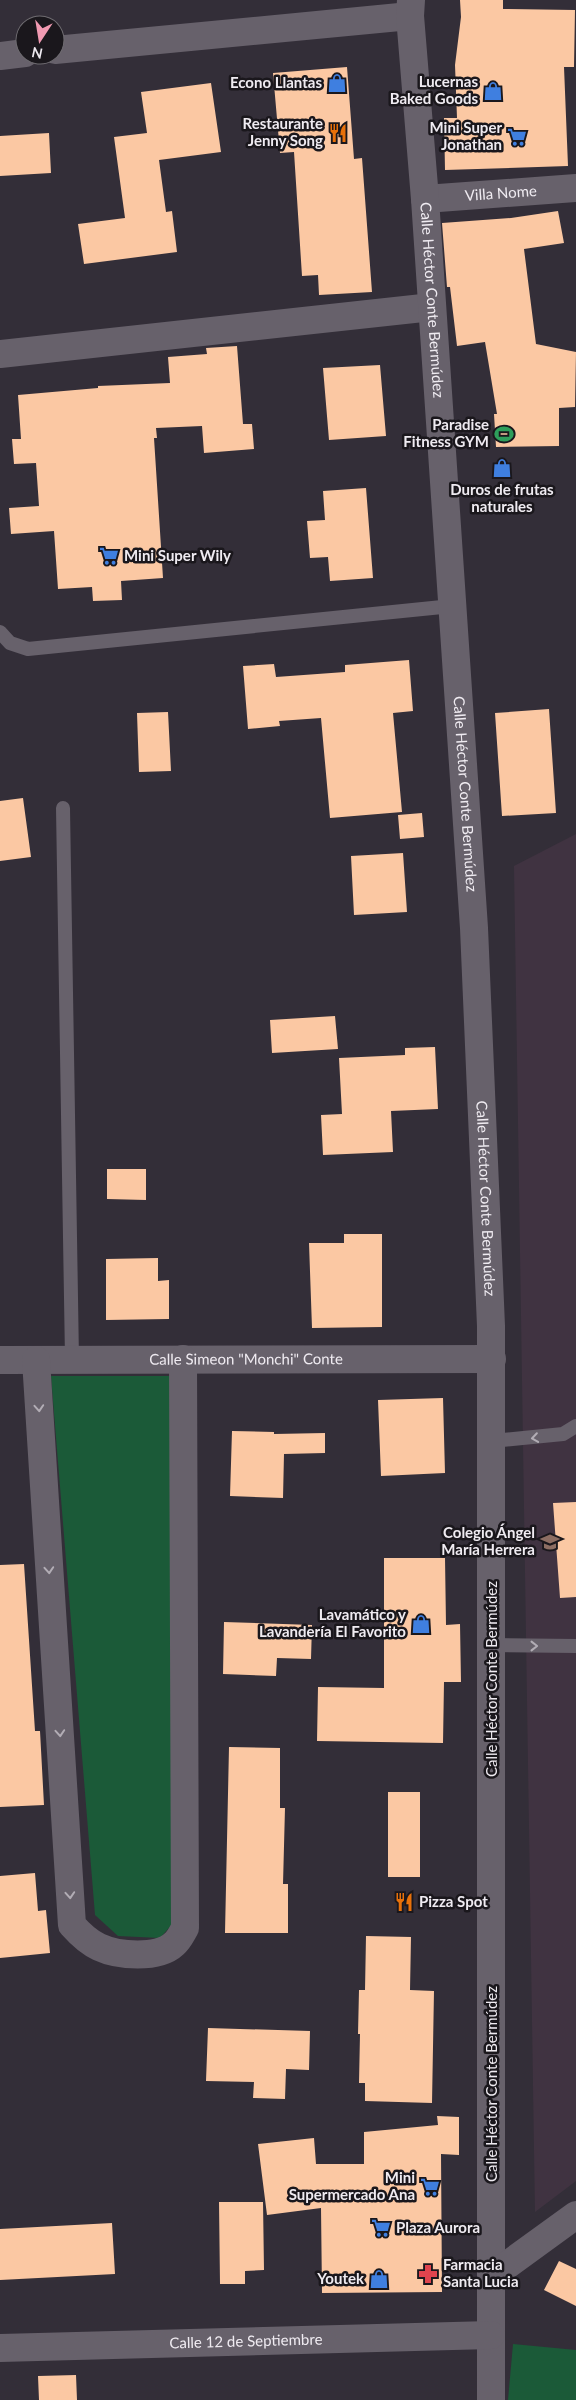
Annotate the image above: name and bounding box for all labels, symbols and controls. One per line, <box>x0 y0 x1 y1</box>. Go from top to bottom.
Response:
north arrow <box>15 15 65 65</box>
text: N <box>30 44 44 63</box>
shop icon: Econo Llantas <box>326 72 348 94</box>
place label: Lucernas Baked Goods <box>390 72 478 107</box>
place label: Econo Llantas <box>230 73 322 91</box>
shop icon: Lucernas Baked Goods <box>482 80 504 102</box>
place label: Restaurante Jenny Song <box>243 114 323 149</box>
place label: Mini Super Jonathan <box>430 118 502 153</box>
restaurant icon: Restaurante Jenny Song <box>327 122 349 144</box>
supermarket icon: Mini Super Jonathan <box>506 126 528 148</box>
street label: Villa Nome <box>464 181 537 204</box>
street label: Calle Héctor Conte Bermúdez <box>417 202 448 399</box>
place label: Paradise Fitness GYM <box>403 415 489 450</box>
sports icon: Paradise Fitness GYM <box>493 423 515 445</box>
shop icon: Duros de frutas naturales <box>491 457 513 479</box>
place label: Duros de frutas naturales <box>450 480 554 515</box>
supermarket icon: Mini Super Wily <box>98 545 120 567</box>
place label: Mini Super Wily <box>124 546 231 564</box>
street label: Calle Héctor Conte Bermúdez <box>450 696 482 893</box>
street label: Calle Héctor Conte Bermúdez <box>473 1100 500 1297</box>
street label: Calle Simeon "Monchi" Conte <box>149 1349 343 1368</box>
one-way arrow <box>33 1404 44 1412</box>
one-way arrow <box>531 1432 540 1442</box>
place label: Colegio Ángel María Herrera <box>441 1523 535 1558</box>
school or university icon: Colegio Ángel María Herrera <box>539 1531 561 1553</box>
one-way arrow <box>44 1567 55 1575</box>
street label: Calle Héctor Conte Bermúdez <box>482 1581 500 1777</box>
place label: Lavamático y Lavandería El Favorito <box>259 1605 406 1640</box>
shop icon: Lavamático y Lavandería El Favorito <box>410 1613 432 1635</box>
one-way arrow <box>530 1641 538 1651</box>
one-way arrow <box>54 1729 65 1737</box>
one-way arrow <box>65 1891 76 1899</box>
restaurant icon: Pizza Spot <box>393 1891 415 1913</box>
place label: Pizza Spot <box>419 1892 488 1910</box>
street label: Calle Héctor Conte Bermúdez <box>482 1986 500 2182</box>
place label: Mini Supermercado Ana <box>289 2168 415 2203</box>
supermarket icon: Mini Supermercado Ana <box>419 2176 441 2198</box>
supermarket icon: Plaza Aurora <box>370 2217 392 2239</box>
place label: Plaza Aurora <box>396 2218 480 2236</box>
place label: Farmacia Santa Lucia <box>443 2255 519 2290</box>
pharmacy icon: Farmacia Santa Lucia <box>417 2263 439 2285</box>
shop icon: Youtek <box>368 2268 390 2290</box>
place label: Youtek <box>316 2269 365 2287</box>
street label: Calle 12 de Septiembre <box>169 2329 323 2352</box>

